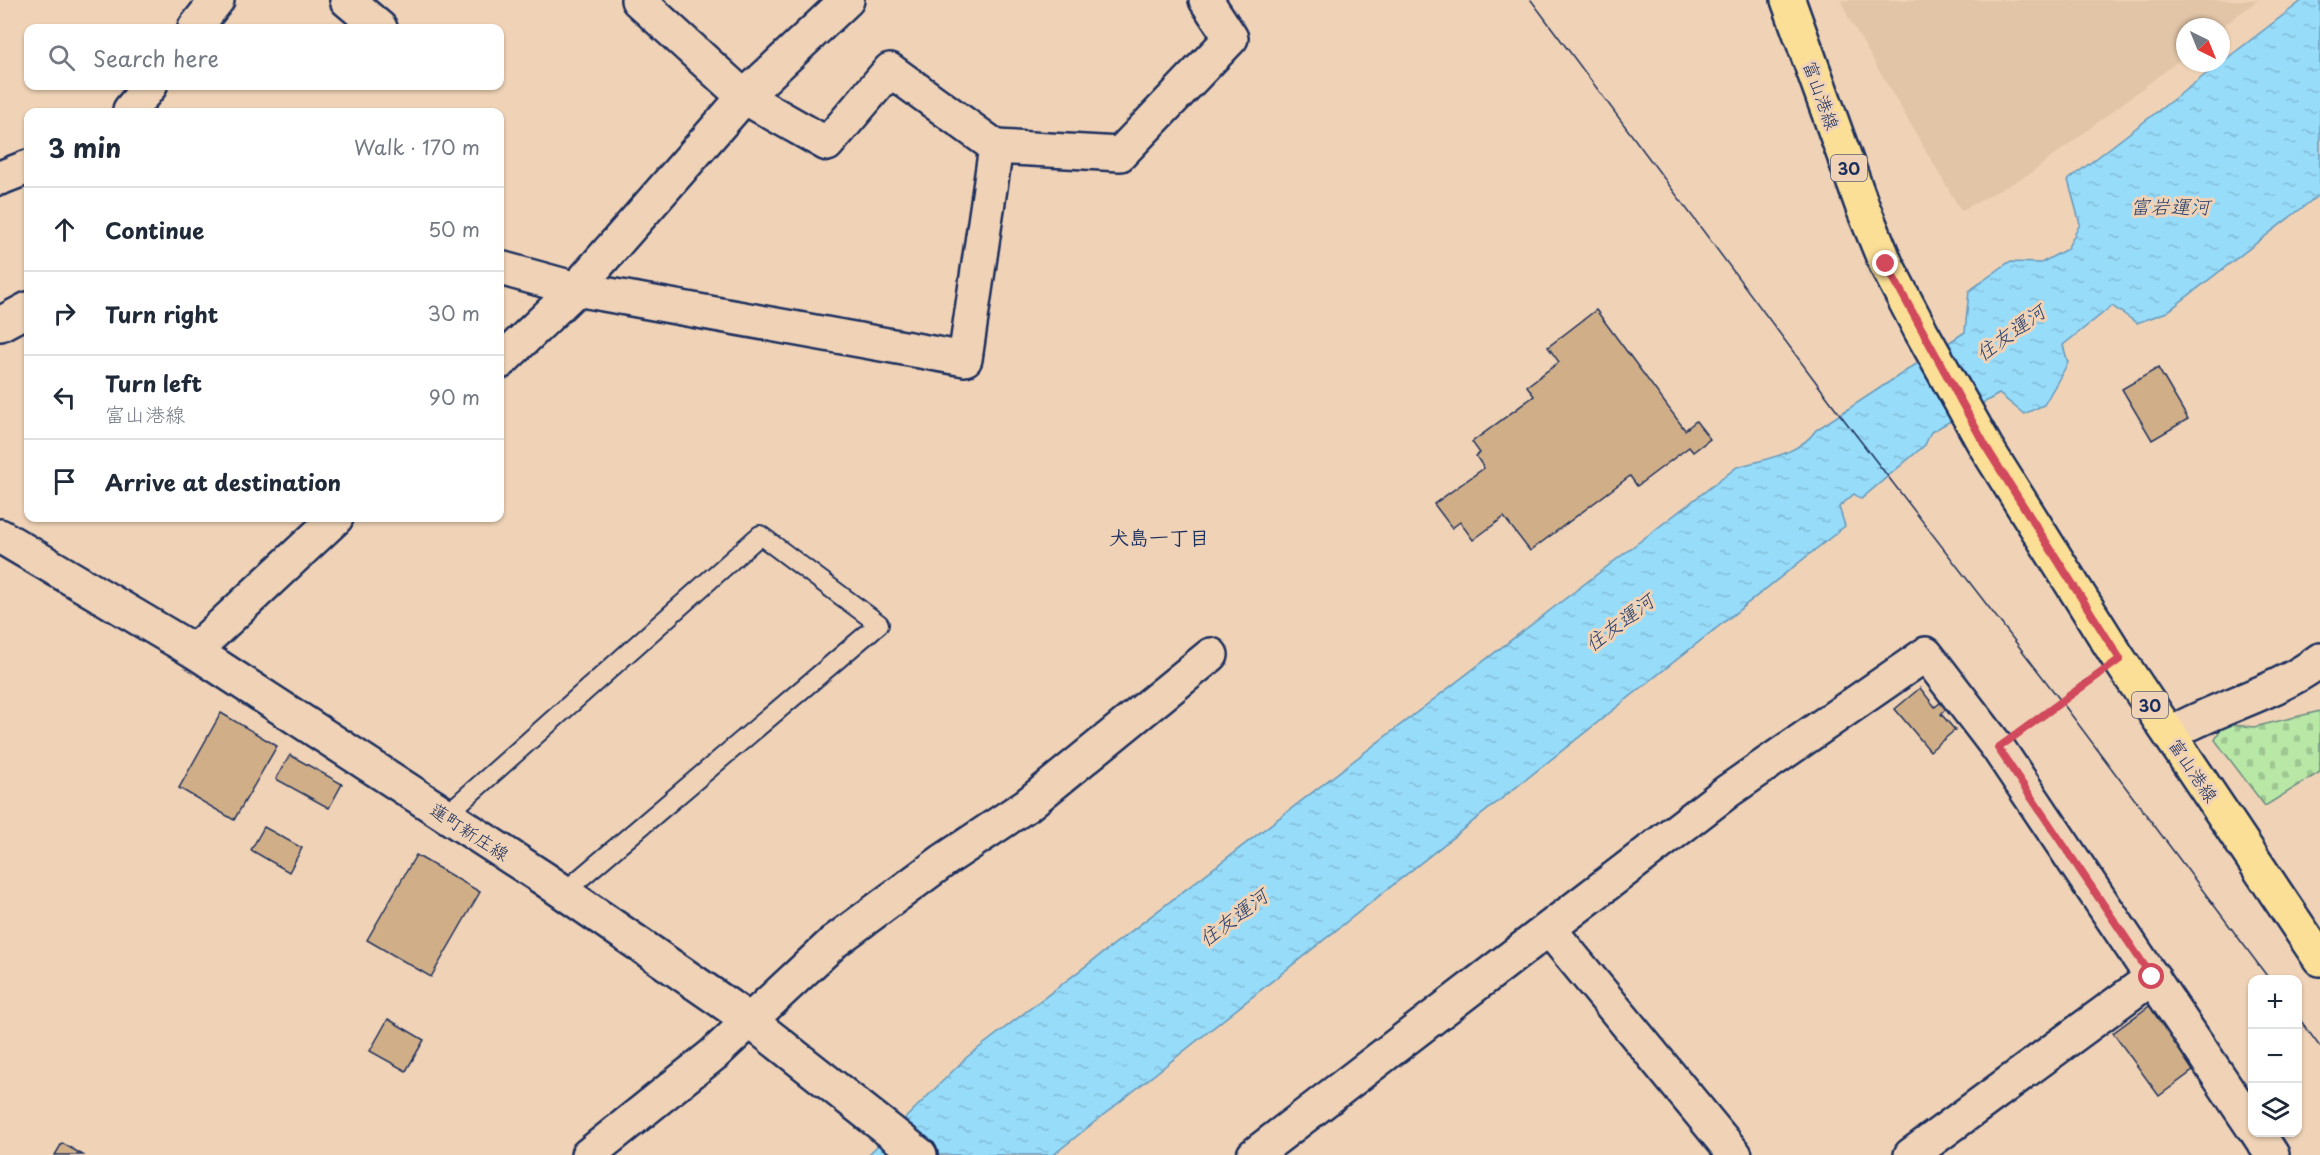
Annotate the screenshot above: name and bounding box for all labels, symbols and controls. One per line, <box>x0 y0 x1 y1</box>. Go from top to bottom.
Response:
north arrow <box>2176 18 2230 72</box>
search box <box>24 24 504 90</box>
icon: search <box>45 41 78 74</box>
text: Search here <box>93 41 219 74</box>
street label: 富山港線 <box>1797 57 1847 133</box>
text: 3 min <box>48 128 121 167</box>
text: Walk · 170 m <box>354 132 480 162</box>
road number: 30 <box>1831 155 1867 181</box>
water label: 富岩運河 <box>2130 191 2213 221</box>
icon: ahead <box>48 213 81 246</box>
text: Continue <box>105 213 204 246</box>
text: 50 m <box>428 214 480 244</box>
route end <box>1872 250 1898 276</box>
water label: 住友運河 <box>1969 295 2054 368</box>
icon: right <box>48 297 81 330</box>
text: Turn right <box>105 297 218 330</box>
text: 30 m <box>427 298 480 328</box>
text: Turn left <box>105 366 202 399</box>
icon: left <box>48 381 81 414</box>
text: 90 m <box>429 382 480 412</box>
text: 富山港線 <box>105 399 185 429</box>
icon: arrive <box>48 465 81 498</box>
text: Arrive at destination <box>105 465 341 498</box>
district label: 犬島一丁目 <box>1109 522 1209 552</box>
water label: 住友運河 <box>1578 584 1662 658</box>
road number: 30 <box>2132 692 2168 718</box>
street label: 富山港線 <box>2163 733 2225 807</box>
street label: 蓮町新庄線 <box>425 795 515 867</box>
water label: 住友運河 <box>1192 879 1276 953</box>
route start <box>2138 963 2164 989</box>
map controls <box>2248 975 2302 1137</box>
button: + <box>2248 975 2302 1029</box>
button: − <box>2248 1029 2302 1083</box>
button: layers <box>2248 1083 2302 1137</box>

